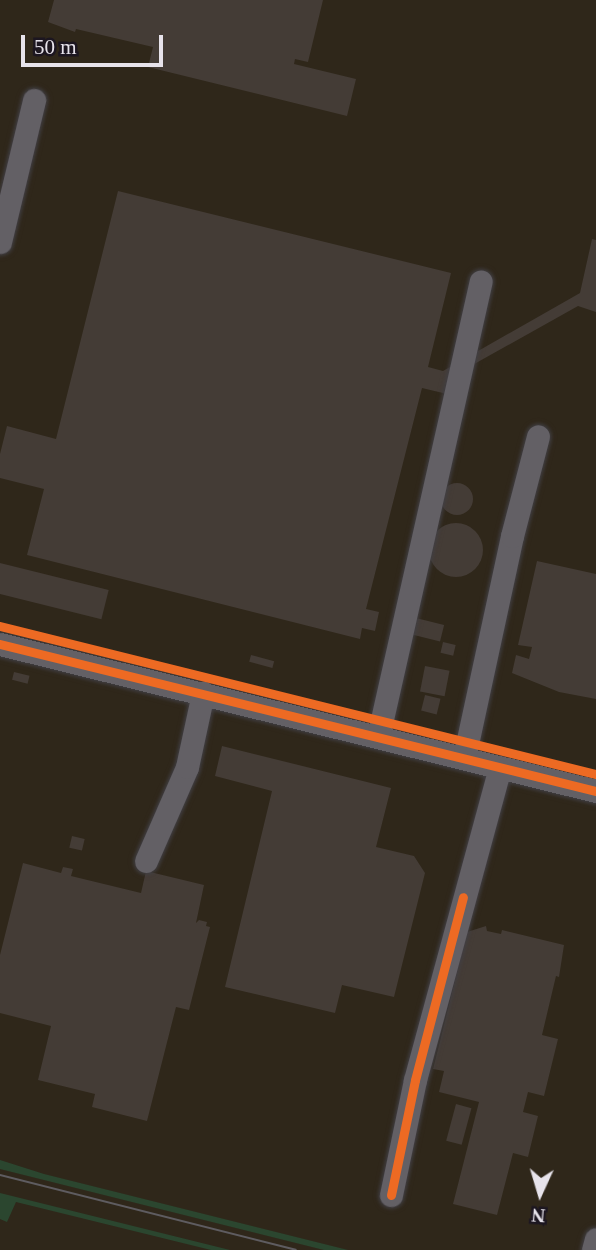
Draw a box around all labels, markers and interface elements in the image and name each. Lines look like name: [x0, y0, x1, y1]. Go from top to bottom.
scale bar: [24, 21, 166, 65]
text: 50 m: [34, 35, 77, 59]
north arrow: [505, 1159, 575, 1229]
text: N: [531, 1204, 546, 1226]

